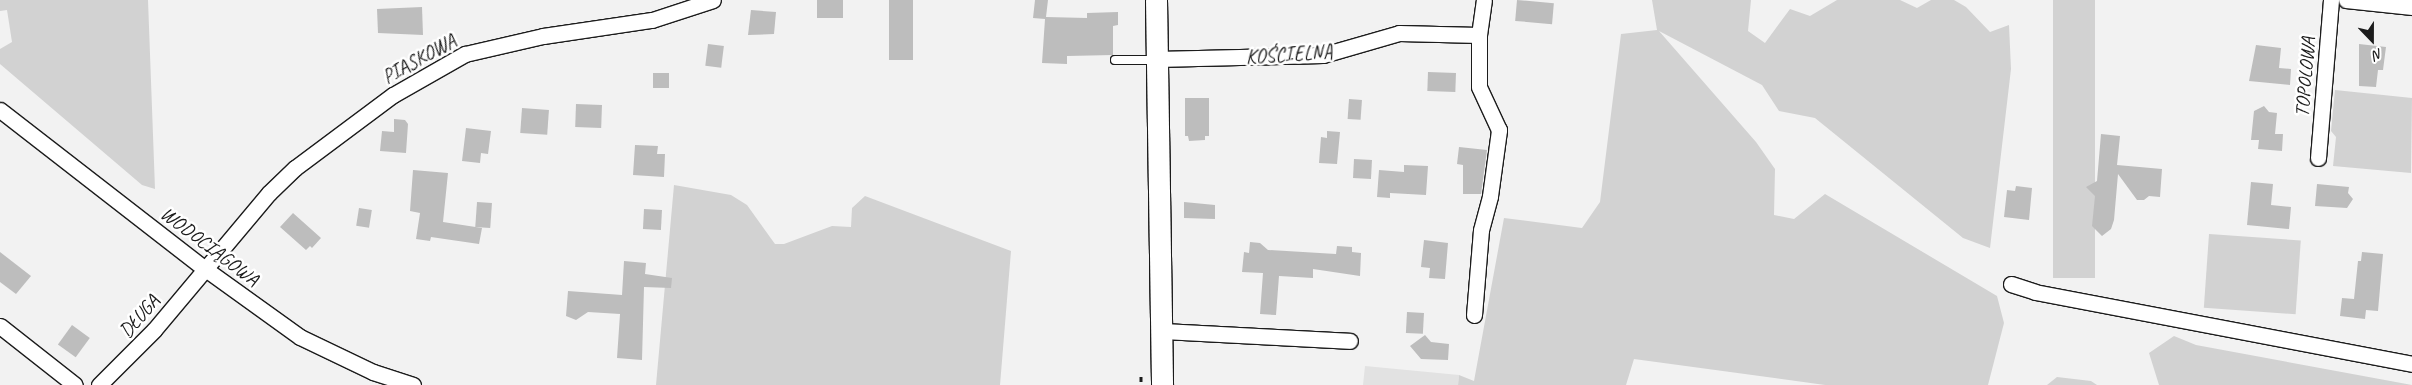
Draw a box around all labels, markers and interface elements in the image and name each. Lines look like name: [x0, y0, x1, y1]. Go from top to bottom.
north arrow: [2347, 15, 2397, 65]
street label: PIASKOWA: [378, 29, 460, 89]
street label: TOPOLOWA: [2290, 36, 2320, 118]
street label: KOŚCIELNA: [1245, 39, 1333, 69]
text: N: [2371, 45, 2385, 64]
street label: WODOCIĄGOWA: [156, 201, 264, 291]
street label: DŁUGA: [114, 290, 164, 342]

